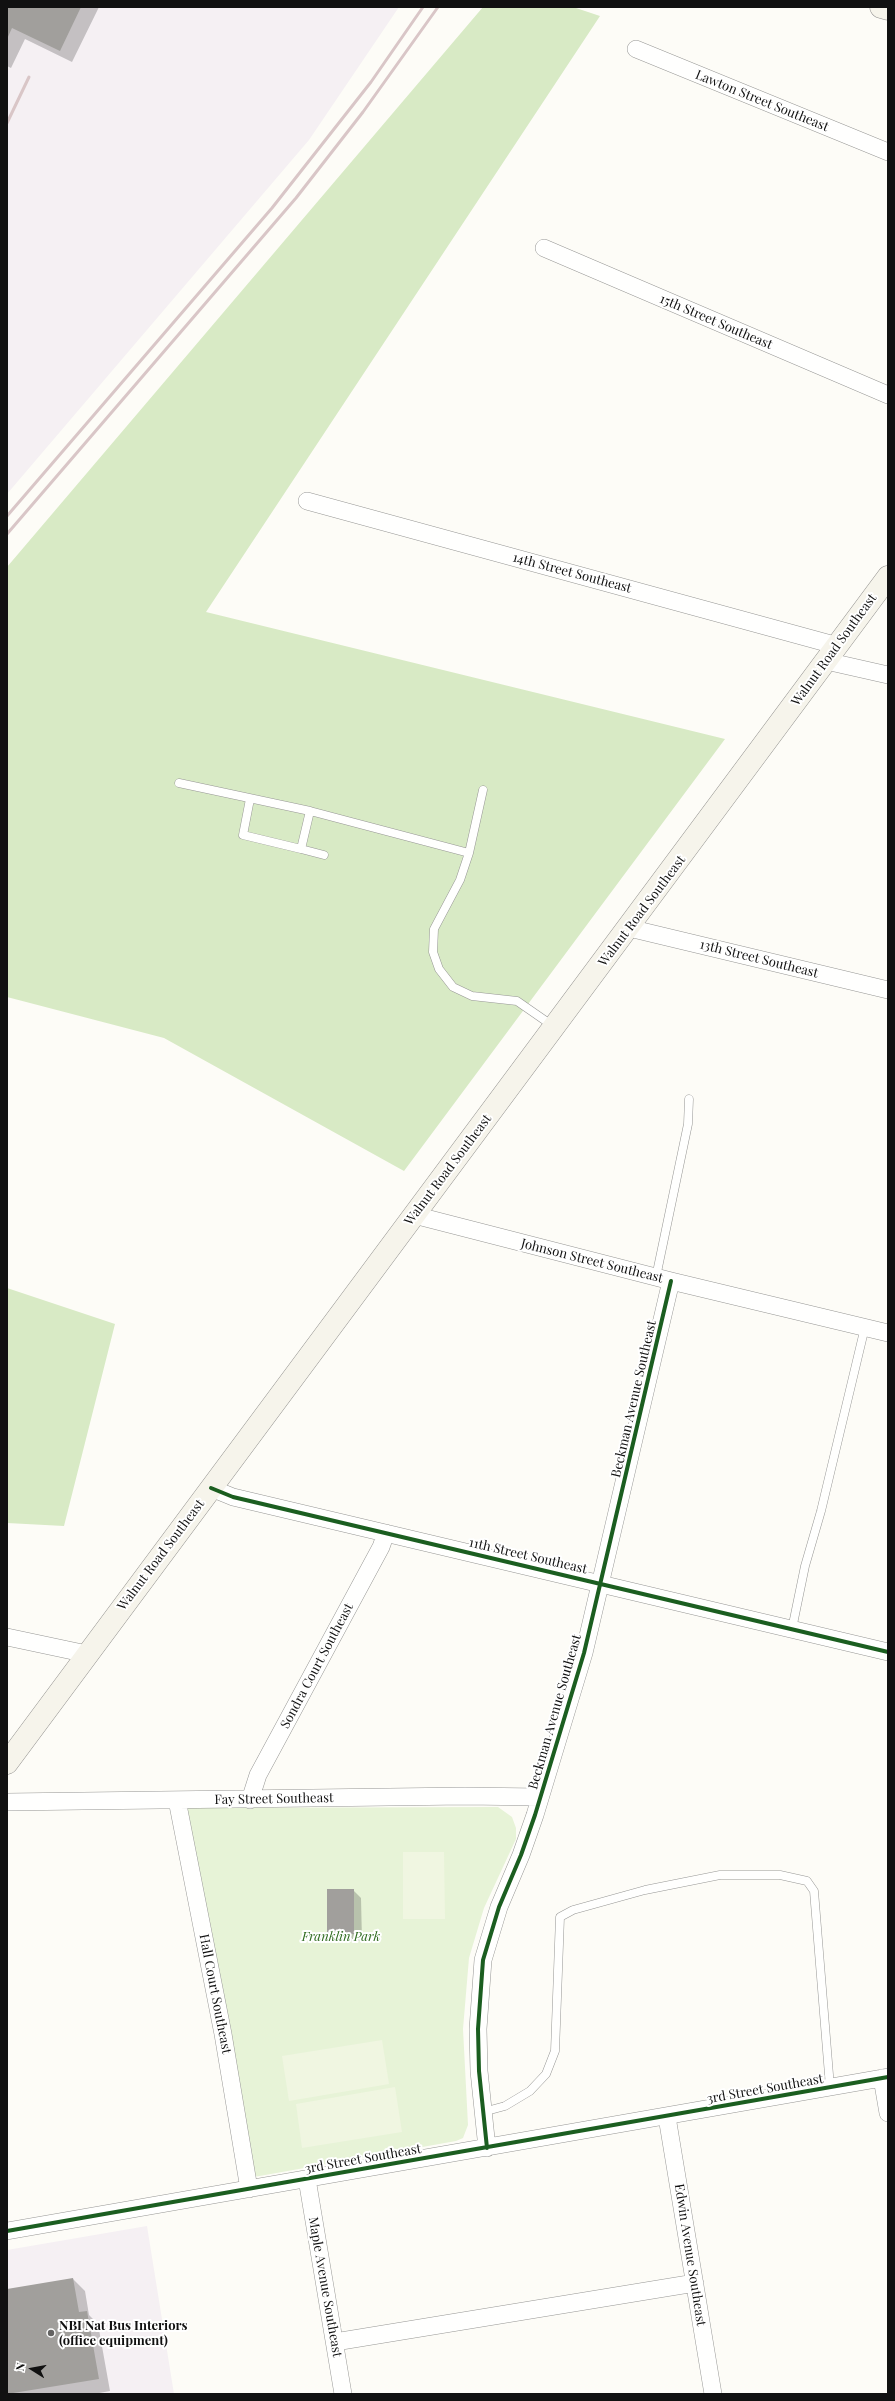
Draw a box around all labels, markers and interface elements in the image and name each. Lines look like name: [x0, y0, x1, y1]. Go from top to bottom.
street label: Lawton Street Southeast: [693, 67, 831, 135]
street label: 15th Street Southeast: [657, 291, 775, 353]
street label: 14th Street Southeast: [511, 550, 633, 596]
street label: Walnut Road Southeast: [788, 591, 880, 709]
street label: Walnut Road Southeast: [595, 853, 689, 969]
street label: 13th Street Southeast: [698, 937, 820, 981]
street label: Walnut Road Southeast: [401, 1112, 495, 1228]
street label: Johnson Street Southeast: [519, 1236, 665, 1286]
street label: Beckman Avenue Southeast: [608, 1319, 660, 1479]
street label: Walnut Road Southeast: [114, 1497, 208, 1613]
street label: 11th Street Southeast: [467, 1535, 589, 1577]
street label: Sondra Court Southeast: [277, 1601, 357, 1731]
street label: Beckman Avenue Southeast: [525, 1633, 585, 1791]
street label: Fay Street Southeast: [214, 1790, 334, 1808]
park label: Franklin Park: [302, 1929, 380, 1945]
street label: Hall Court Southeast: [196, 1933, 234, 2055]
street label: 3rd Street Southeast: [706, 2071, 824, 2107]
street label: 3rd Street Southeast: [304, 2141, 422, 2177]
street label: Edwin Avenue Southeast: [671, 2183, 709, 2327]
street label: Maple Avenue Southeast: [305, 2216, 345, 2358]
place label: NBI Nat Bus Interiors (office equipment): [59, 2318, 188, 2349]
marker: NBI Nat Bus Interiors (office equipment): [46, 2328, 56, 2338]
north arrow: [12, 2349, 52, 2389]
text: N: [12, 2361, 28, 2372]

